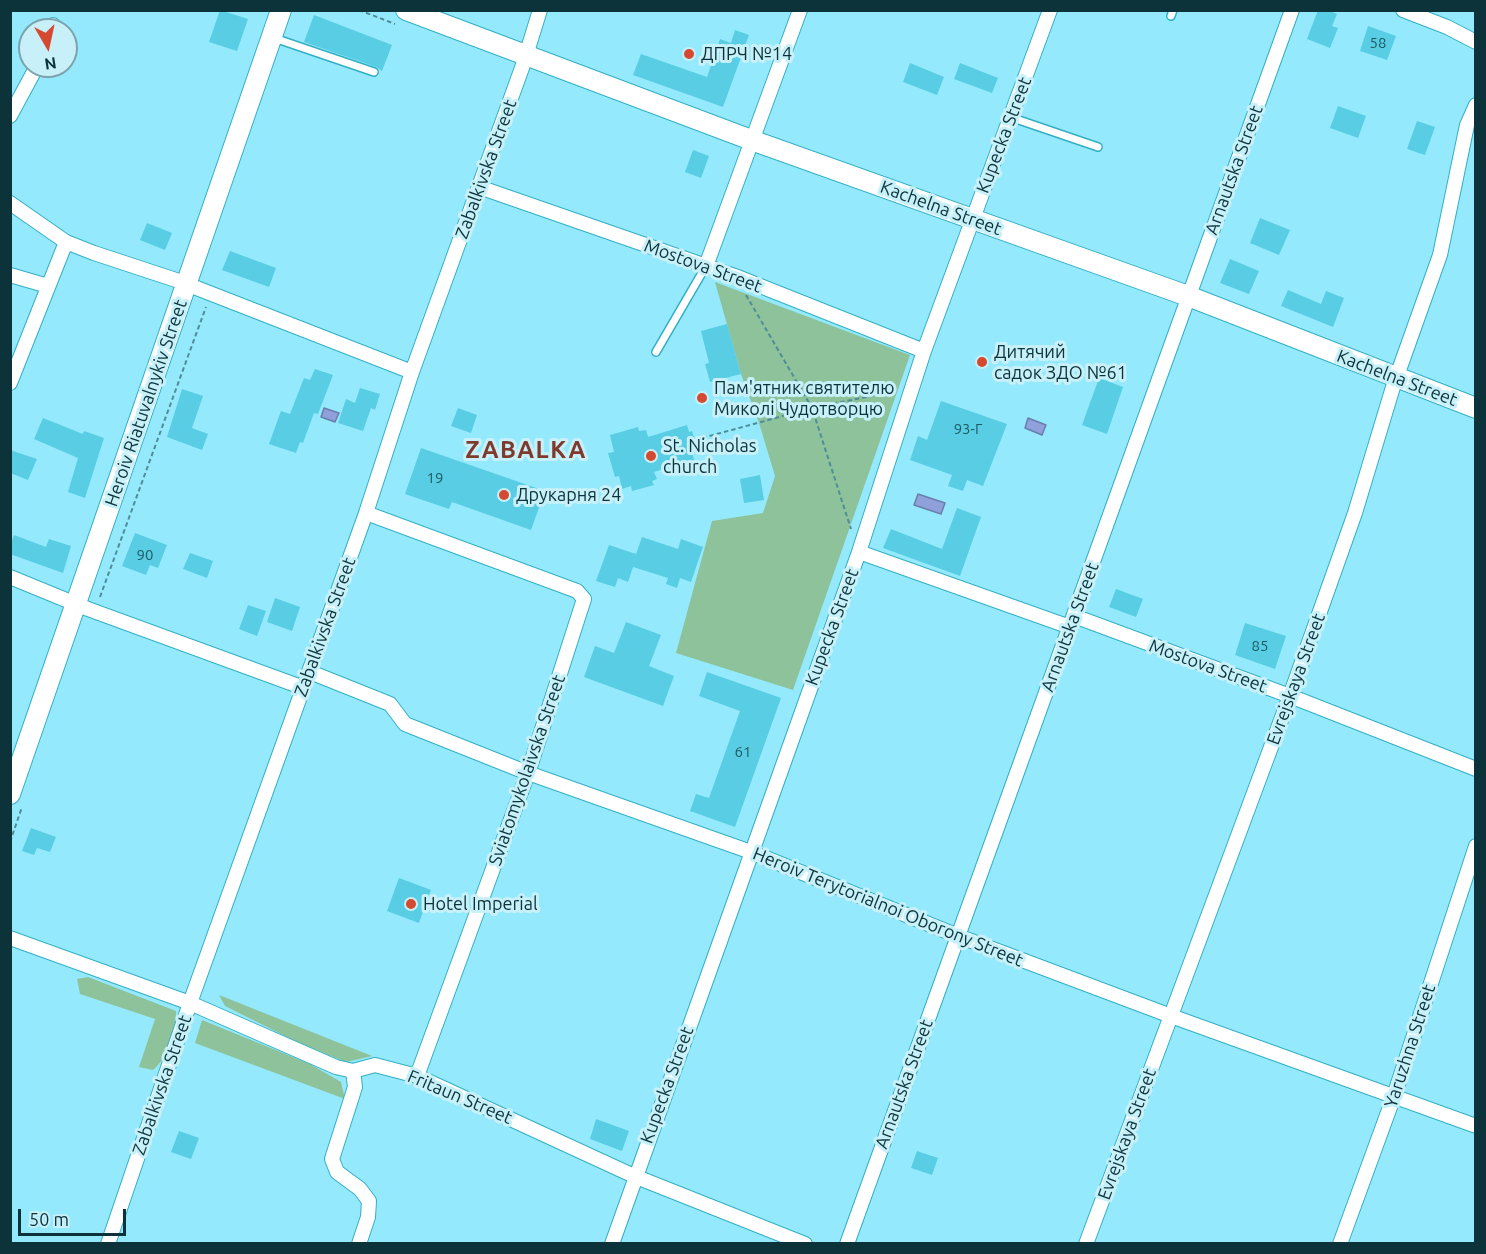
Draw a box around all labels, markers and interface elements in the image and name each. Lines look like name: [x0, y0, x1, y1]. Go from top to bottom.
north arrow: [18, 18, 78, 78]
house number: 58: [1370, 34, 1386, 52]
place label: ДПРЧ №14: [701, 43, 792, 65]
marker: ДПРЧ №14: [682, 47, 696, 61]
text: N: [43, 54, 58, 74]
street label: Kupecka Street: [972, 74, 1036, 196]
street label: Zabalkivska Street: [451, 96, 521, 242]
street label: Arnautska Street: [1201, 102, 1267, 238]
street label: Kachelna Street: [877, 176, 1005, 240]
street label: Mostova Street: [641, 235, 765, 297]
street label: Heroiv Riatuvalnykiv Street: [100, 297, 192, 509]
place label: Дитячий садок ЗДО №61: [994, 341, 1127, 384]
street label: Kachelna Street: [1334, 345, 1460, 411]
marker: Дитячий садок ЗДО №61: [975, 355, 989, 369]
place label: Пам'ятник святителю Миколі Чудотворцю: [714, 377, 895, 420]
marker: Пам'ятник святителю Миколі Чудотворцю: [695, 391, 709, 405]
house number: 93-Г: [954, 420, 982, 438]
place label: St. Nicholas church: [663, 435, 756, 478]
district label: ZABALKA: [465, 436, 587, 464]
marker: St. Nicholas church: [644, 449, 658, 463]
house number: 19: [427, 469, 443, 487]
place label: Друкарня 24: [516, 484, 621, 506]
marker: Друкарня 24: [497, 488, 511, 502]
house number: 90: [137, 546, 153, 564]
street label: Zabalkivska Street: [290, 554, 360, 700]
street label: Arnautska Street: [1037, 559, 1103, 695]
street label: Kupecka Street: [801, 566, 863, 688]
street label: Evrejskaya Street: [1262, 610, 1330, 748]
street label: Mostova Street: [1146, 635, 1270, 697]
house number: 85: [1252, 637, 1268, 655]
street label: Sviatomykolaivska Street: [484, 672, 570, 868]
house number: 61: [735, 743, 751, 761]
street label: Heroiv Terytorialnoi Oborony Street: [750, 843, 1026, 971]
place label: Hotel Imperial: [423, 893, 538, 915]
marker: Hotel Imperial: [404, 897, 418, 911]
street label: Yaruzhna Street: [1380, 982, 1440, 1110]
street label: Zabalkivska Street: [128, 1012, 196, 1158]
street label: Arnautska Street: [871, 1016, 937, 1152]
street label: Kupecka Street: [636, 1024, 698, 1146]
street label: Fritaun Street: [404, 1065, 516, 1129]
street label: Evrejskaya Street: [1093, 1065, 1161, 1203]
scale bar: [21, 1197, 129, 1235]
text: 50 m: [29, 1209, 69, 1229]

